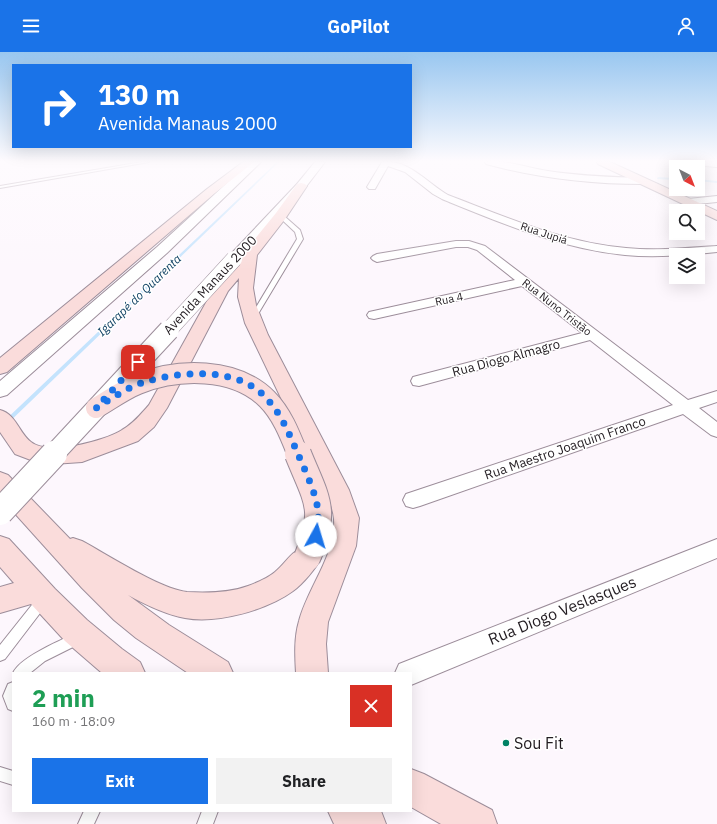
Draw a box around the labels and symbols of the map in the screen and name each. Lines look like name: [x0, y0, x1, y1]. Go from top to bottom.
north arrow: [669, 160, 705, 196]
street label: Rua Jupiá: [519, 219, 569, 247]
street label: Avenida Manaus 2000: [160, 232, 261, 338]
water label: Igarapé do Quarenta: [94, 251, 184, 339]
street label: Rua Nuno Tristão: [519, 275, 595, 339]
street label: Rua 4: [434, 289, 465, 309]
street label: Rua Diogo Almagro: [450, 335, 562, 381]
pin: [121, 345, 155, 379]
street label: Rua Maestro Joaquim Franco: [482, 412, 648, 484]
position arrow: [295, 515, 337, 557]
street label: Rua Diogo Veslasques: [485, 571, 639, 649]
place label: Sou Fit: [514, 733, 564, 753]
marker: Sou Fit: [501, 738, 511, 748]

